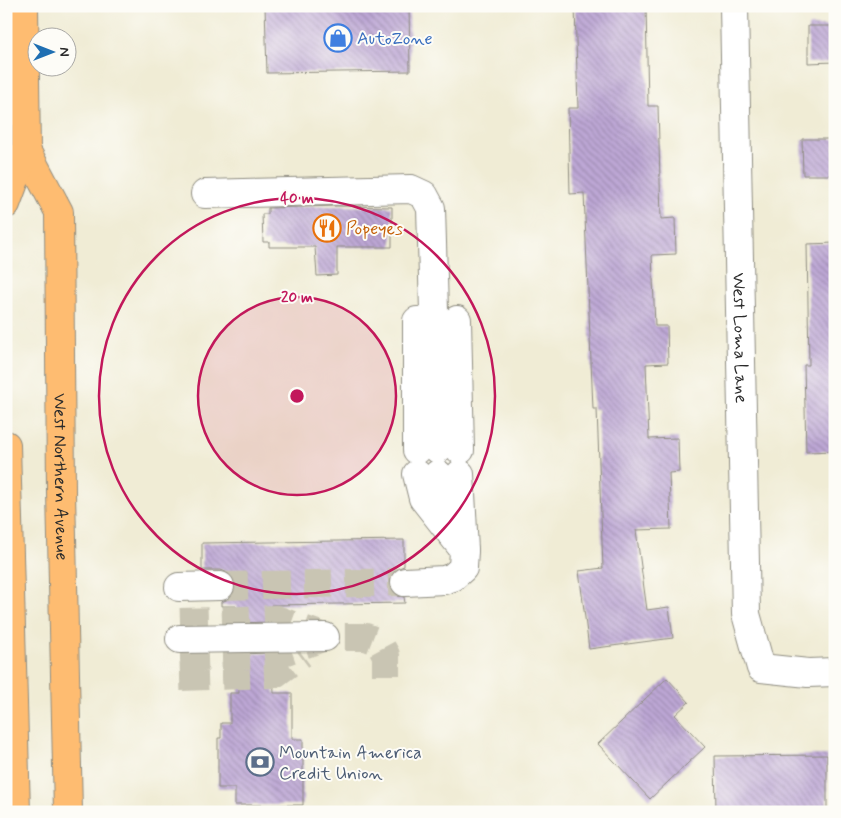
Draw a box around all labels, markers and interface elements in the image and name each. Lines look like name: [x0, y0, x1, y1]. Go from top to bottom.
shop icon: AutoZone: [323, 23, 353, 53]
place label: AutoZone: [357, 27, 433, 51]
north arrow: [28, 28, 78, 78]
text: N: [55, 47, 73, 57]
text: 40 m: [280, 189, 314, 209]
restaurant icon: Popeyes: [312, 213, 342, 243]
place label: Popeyes: [346, 217, 403, 241]
street label: West Loma Lane: [726, 272, 753, 404]
text: 20 m: [281, 288, 313, 308]
centre of rings: [288, 387, 306, 405]
street label: West Northern Avenue: [47, 393, 73, 561]
place label: Mountain America Credit Union: [279, 741, 422, 786]
bank icon: Mountain America Credit Union: [245, 747, 275, 777]

